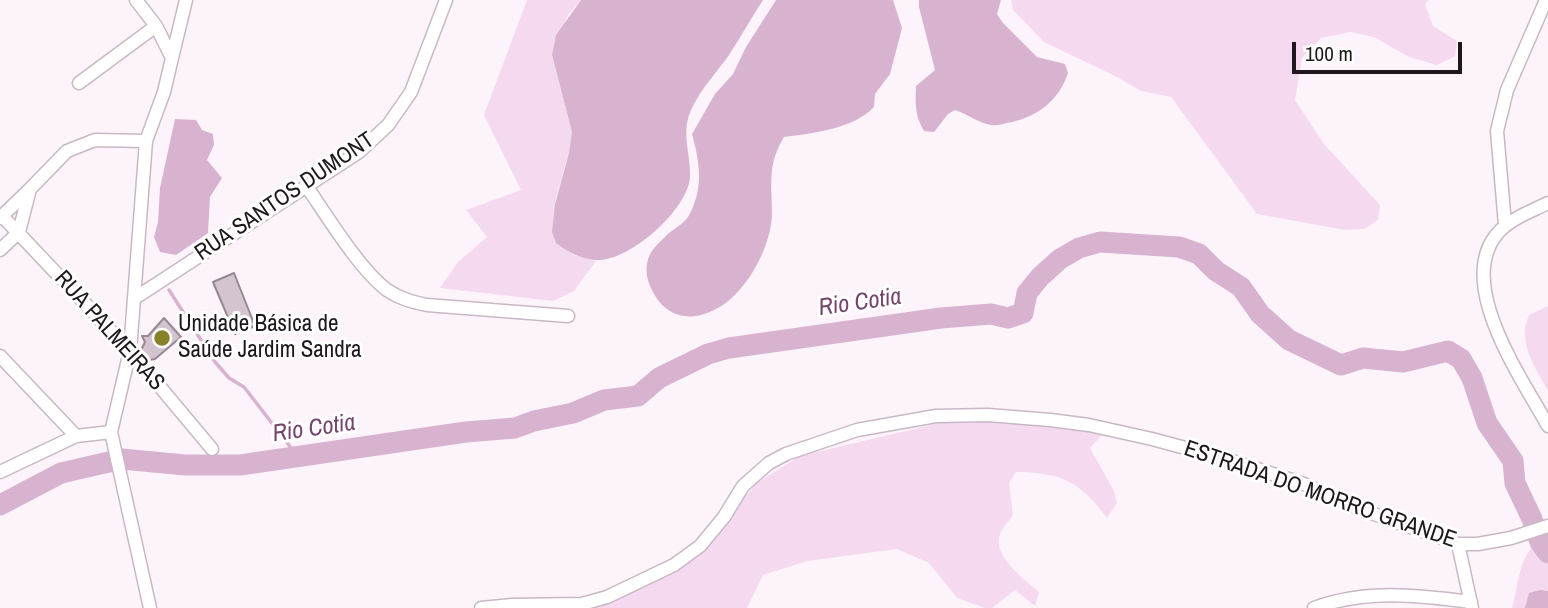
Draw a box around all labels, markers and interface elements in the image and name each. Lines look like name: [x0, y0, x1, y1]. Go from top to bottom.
scale bar: [1296, 28, 1466, 72]
text: 100 m: [1305, 39, 1353, 68]
street label: RUA SANTOS DUMONT: [190, 127, 380, 267]
street label: RUA PALMEIRAS: [48, 265, 170, 397]
water label: Rio Cotia: [817, 283, 903, 323]
place label: Unidade Básica de Saúde Jardim Sandra: [178, 311, 361, 365]
marker: Unidade Básica de Saúde Jardim Sandra: [152, 328, 172, 348]
water label: Rio Cotia: [271, 409, 357, 449]
street label: ESTRADA DO MORRO GRANDE: [1180, 435, 1460, 555]

